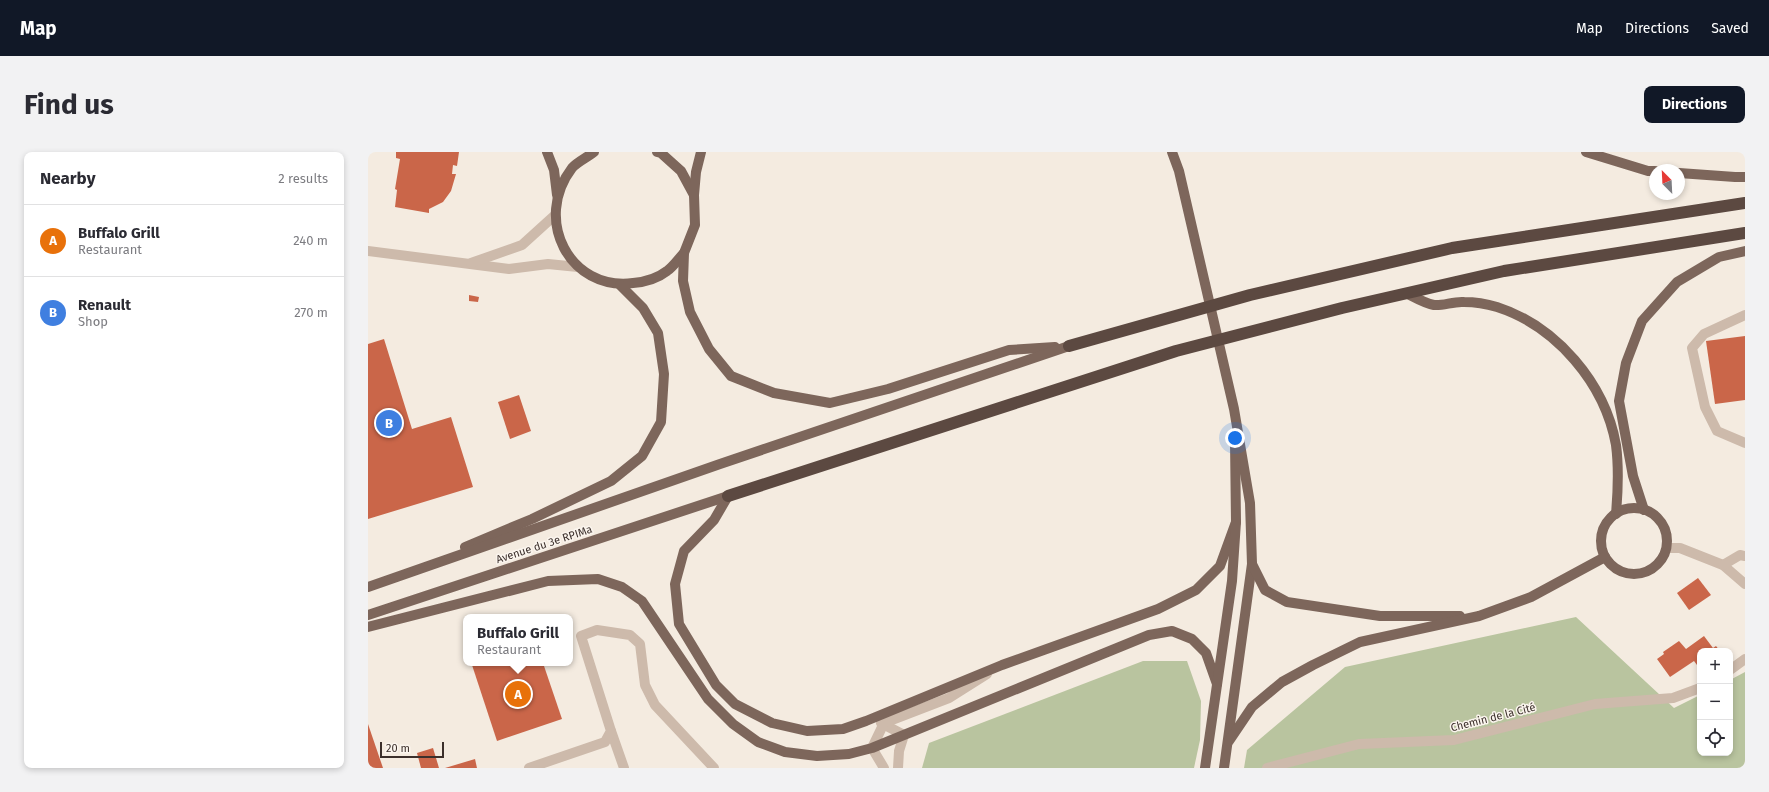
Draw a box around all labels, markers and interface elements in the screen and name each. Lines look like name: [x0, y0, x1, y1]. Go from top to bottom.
text: Map: [20, 17, 57, 40]
text: Map: [1576, 20, 1603, 37]
text: Directions: [1625, 20, 1689, 37]
text: Saved: [1711, 20, 1749, 37]
button: Directions: [1644, 86, 1745, 123]
text: Find us: [24, 88, 114, 121]
north arrow: [1649, 164, 1685, 200]
text: Nearby: [40, 168, 95, 189]
text: 2 results: [278, 171, 328, 186]
text: Buffalo Grill: [78, 224, 160, 242]
text: A: [49, 233, 57, 248]
text: 240 m: [293, 233, 328, 248]
text: Restaurant: [78, 242, 142, 257]
text: Renault: [78, 296, 131, 314]
text: B: [49, 305, 57, 320]
text: 270 m: [294, 305, 328, 320]
text: Shop: [78, 314, 108, 329]
pin: B: [376, 408, 402, 438]
your location: [1225, 428, 1245, 448]
street label: Avenue du 3e RPIMa: [494, 523, 594, 566]
popup: [463, 614, 573, 666]
text: Buffalo Grill: [477, 624, 559, 642]
text: Restaurant: [477, 642, 541, 657]
map controls: [1697, 648, 1733, 756]
button: +: [1697, 648, 1733, 684]
pin: A: [505, 679, 531, 709]
button: −: [1697, 684, 1733, 720]
street label: Chemin de la Cité: [1449, 701, 1537, 734]
button: locate: [1697, 720, 1733, 756]
scale bar: [380, 740, 444, 759]
text: 20 m: [386, 742, 410, 755]

